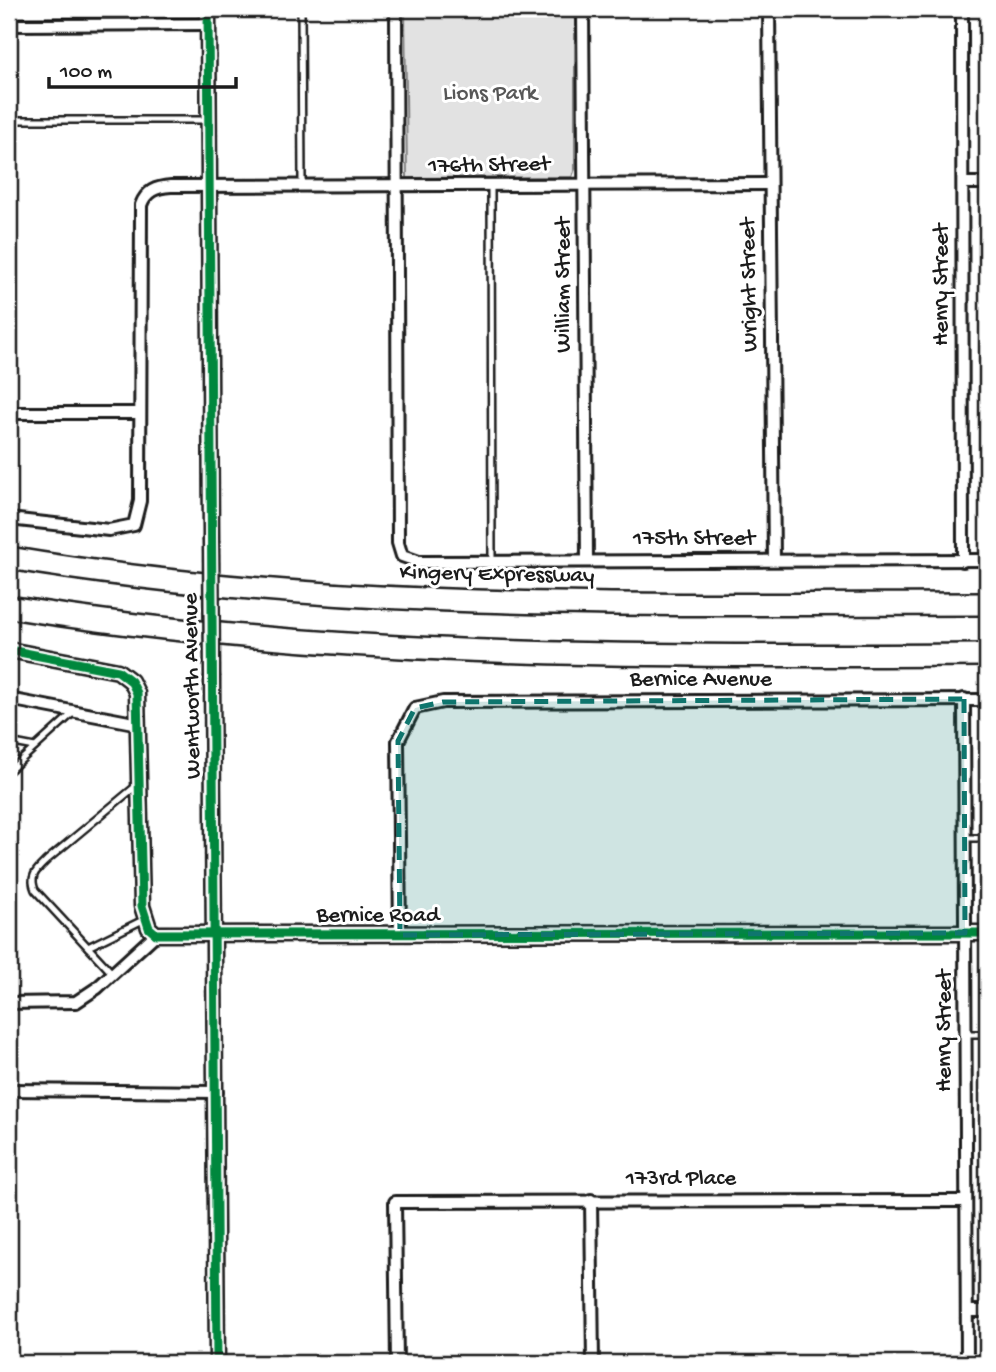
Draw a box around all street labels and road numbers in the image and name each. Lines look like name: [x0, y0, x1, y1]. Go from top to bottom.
street label: 176th Street: [427, 151, 552, 181]
street label: William Street: [551, 216, 578, 353]
street label: Wright Street: [735, 216, 765, 352]
street label: Henry Street: [929, 222, 956, 346]
street label: 175th Street: [632, 526, 757, 553]
street label: Kingery Expressway: [399, 560, 595, 590]
street label: Wentworth Avenue: [178, 592, 208, 779]
street label: Bernice Avenue: [629, 667, 773, 694]
street label: Bernice Road: [315, 903, 441, 930]
street label: Henry Street: [932, 968, 959, 1092]
street label: 173rd Place: [625, 1166, 737, 1193]

